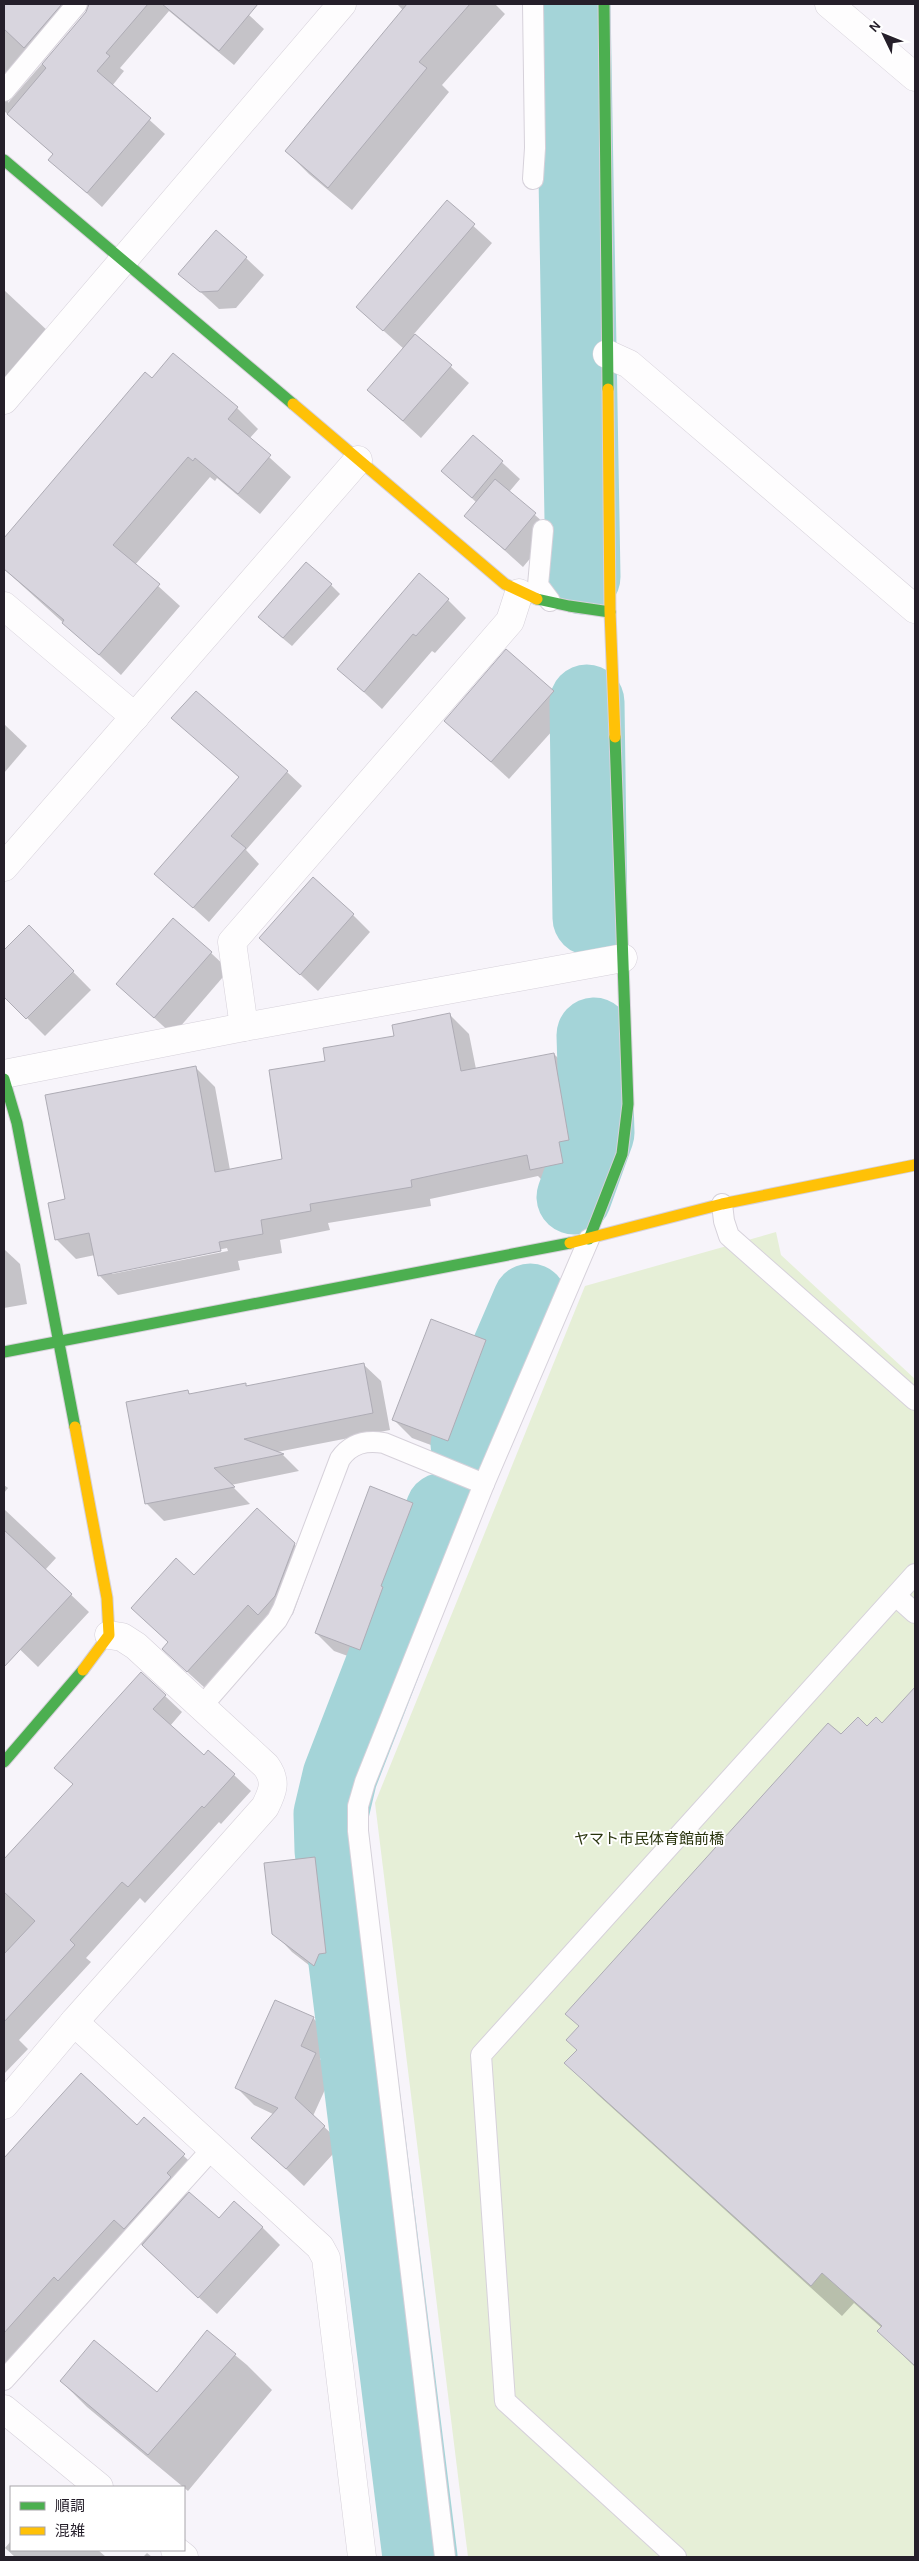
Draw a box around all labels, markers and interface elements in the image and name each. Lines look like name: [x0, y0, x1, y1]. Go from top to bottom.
north arrow: [859, 10, 909, 60]
text: N: [865, 17, 885, 36]
park label: ヤマト市民体育館前橋: [574, 1830, 724, 1848]
legend: [10, 2486, 185, 2551]
text: 順調: [55, 2497, 85, 2515]
text: 混雑: [55, 2522, 85, 2540]

